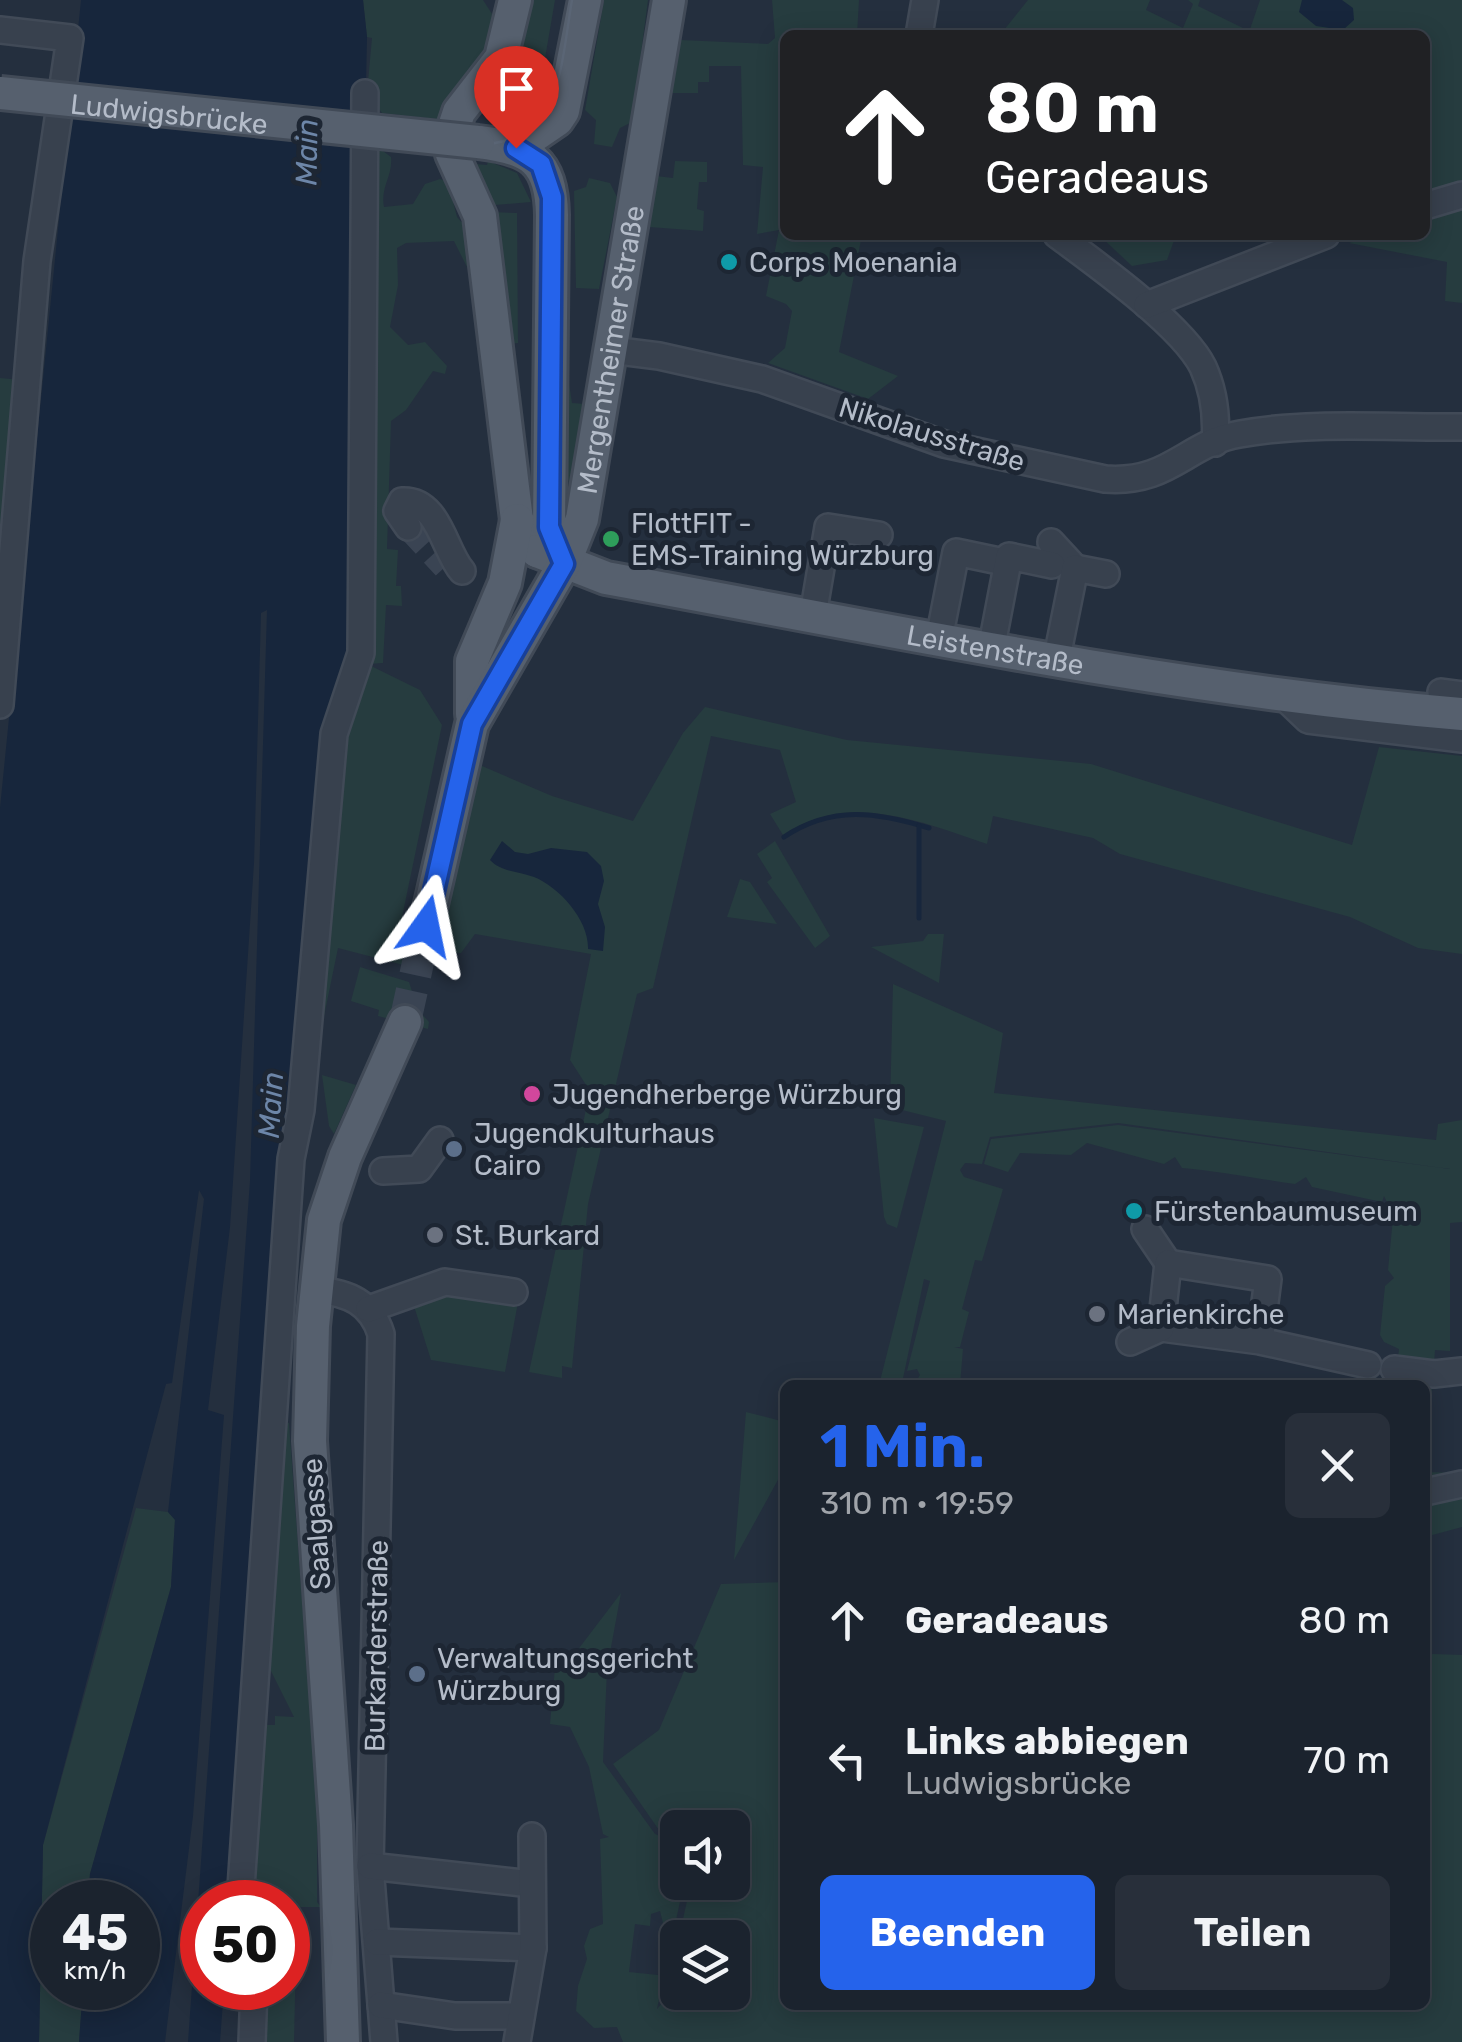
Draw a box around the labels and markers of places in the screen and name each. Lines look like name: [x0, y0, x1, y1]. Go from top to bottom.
pin: [474, 46, 559, 149]
place label: Corps Moenania: [749, 246, 958, 279]
marker: Corps Moenania: [718, 251, 740, 273]
place label: FlottFIT - EMS-Training Würzburg: [631, 507, 934, 572]
marker: FlottFIT - EMS-Training Würzburg: [600, 528, 622, 550]
place label: Jugendherberge Würzburg: [552, 1078, 902, 1111]
marker: Jugendherberge Würzburg: [521, 1083, 543, 1105]
place label: Jugendkulturhaus Cairo: [474, 1117, 715, 1182]
marker: Jugendkulturhaus Cairo: [443, 1138, 465, 1160]
place label: Fürstenbaumuseum: [1154, 1195, 1418, 1228]
marker: Fürstenbaumuseum: [1123, 1200, 1145, 1222]
place label: St. Burkard: [455, 1219, 600, 1252]
marker: St. Burkard: [424, 1224, 446, 1246]
place label: Marienkirche: [1117, 1298, 1285, 1331]
marker: Marienkirche: [1086, 1303, 1108, 1325]
place label: Verwaltungsgericht Würzburg: [437, 1642, 693, 1707]
marker: Verwaltungsgericht Würzburg: [406, 1663, 428, 1685]

